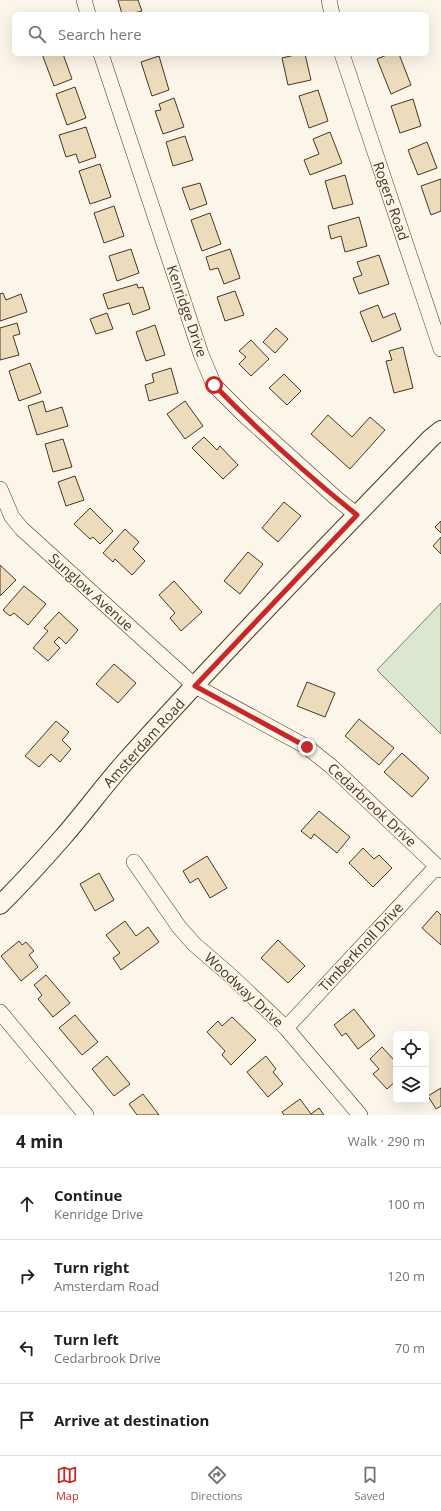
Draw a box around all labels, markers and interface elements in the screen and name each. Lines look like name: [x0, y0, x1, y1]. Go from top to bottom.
search box: [12, 12, 429, 56]
icon: search: [26, 23, 48, 45]
text: Search here: [58, 24, 142, 44]
street label: Rogers Road: [369, 159, 414, 243]
street label: Kenridge Drive: [163, 262, 212, 360]
route start: [205, 376, 223, 394]
street label: Sunglow Avenue: [45, 549, 138, 635]
street label: Amsterdam Road: [99, 694, 189, 791]
route end: [298, 738, 316, 756]
street label: Cedarbrook Drive: [324, 758, 421, 851]
street label: Timberknoll Drive: [314, 898, 407, 995]
street label: Woodway Drive: [201, 948, 288, 1031]
map controls: [393, 1031, 429, 1103]
button: locate: [393, 1031, 429, 1067]
button: layers: [393, 1067, 429, 1103]
text: 4 min: [16, 1130, 63, 1153]
text: Walk · 290 m: [348, 1132, 425, 1150]
text: Continue: [54, 1185, 122, 1205]
icon: ahead: [16, 1193, 38, 1215]
text: 100 m: [387, 1195, 425, 1213]
text: Kenridge Drive: [54, 1205, 143, 1223]
text: Turn right: [54, 1257, 129, 1277]
icon: right: [16, 1265, 38, 1287]
text: 120 m: [387, 1267, 425, 1285]
text: Amsterdam Road: [54, 1277, 159, 1295]
text: Turn left: [54, 1329, 119, 1349]
icon: left: [16, 1337, 38, 1359]
text: 70 m: [395, 1339, 425, 1357]
text: Cedarbrook Drive: [54, 1349, 161, 1367]
icon: arrive: [16, 1409, 38, 1431]
text: Arrive at destination: [54, 1410, 209, 1430]
tab: Map: [56, 1464, 79, 1503]
tab: Directions: [191, 1464, 243, 1503]
tab: Saved: [354, 1464, 385, 1503]

